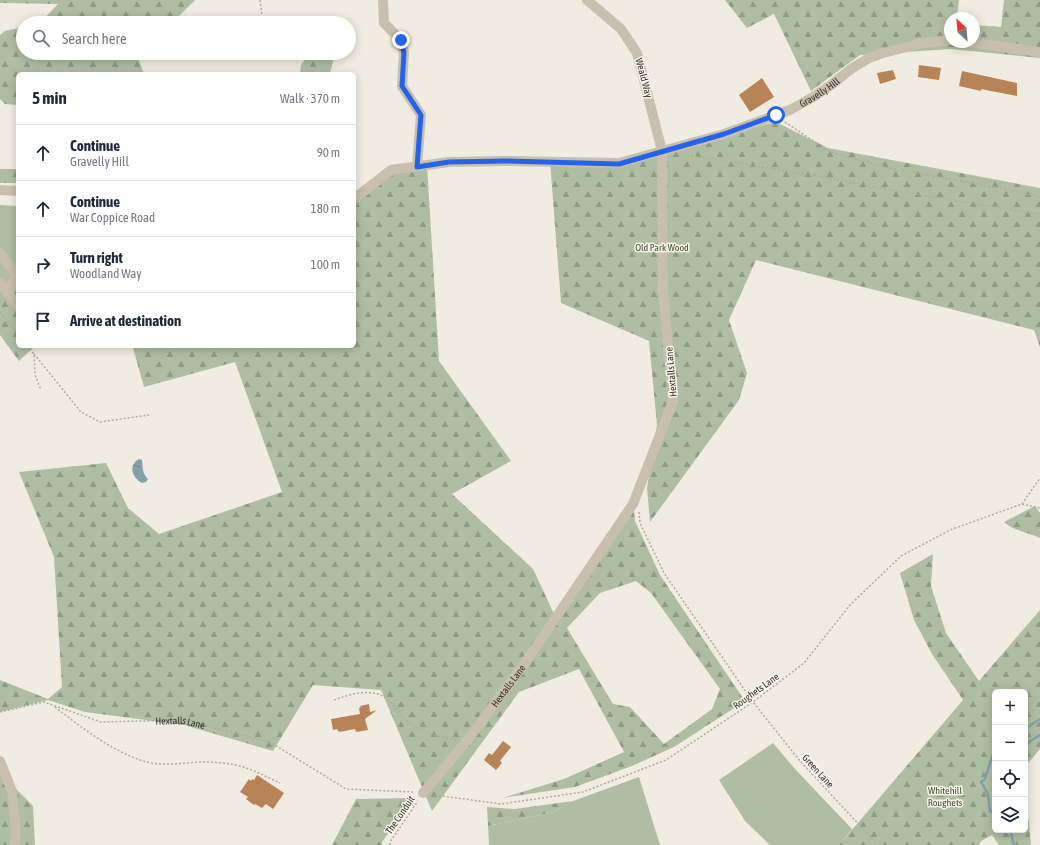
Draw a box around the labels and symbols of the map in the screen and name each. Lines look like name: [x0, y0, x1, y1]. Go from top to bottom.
north arrow: [944, 12, 980, 48]
route end: [392, 31, 410, 49]
street label: Weald Way: [633, 57, 655, 99]
street label: Gravelly Hill: [797, 75, 842, 109]
route start: [767, 106, 785, 124]
park label: Old Park Wood: [635, 242, 689, 253]
street label: Hextalls Lane: [663, 346, 679, 397]
street label: Hextalls Lane: [489, 662, 528, 709]
street label: Roughets Lane: [731, 670, 781, 711]
street label: Hextalls Lane: [155, 714, 207, 731]
street label: Green Lane: [800, 752, 836, 790]
park label: Whitehill Roughets: [928, 785, 963, 808]
street label: The Conduit: [383, 794, 417, 836]

